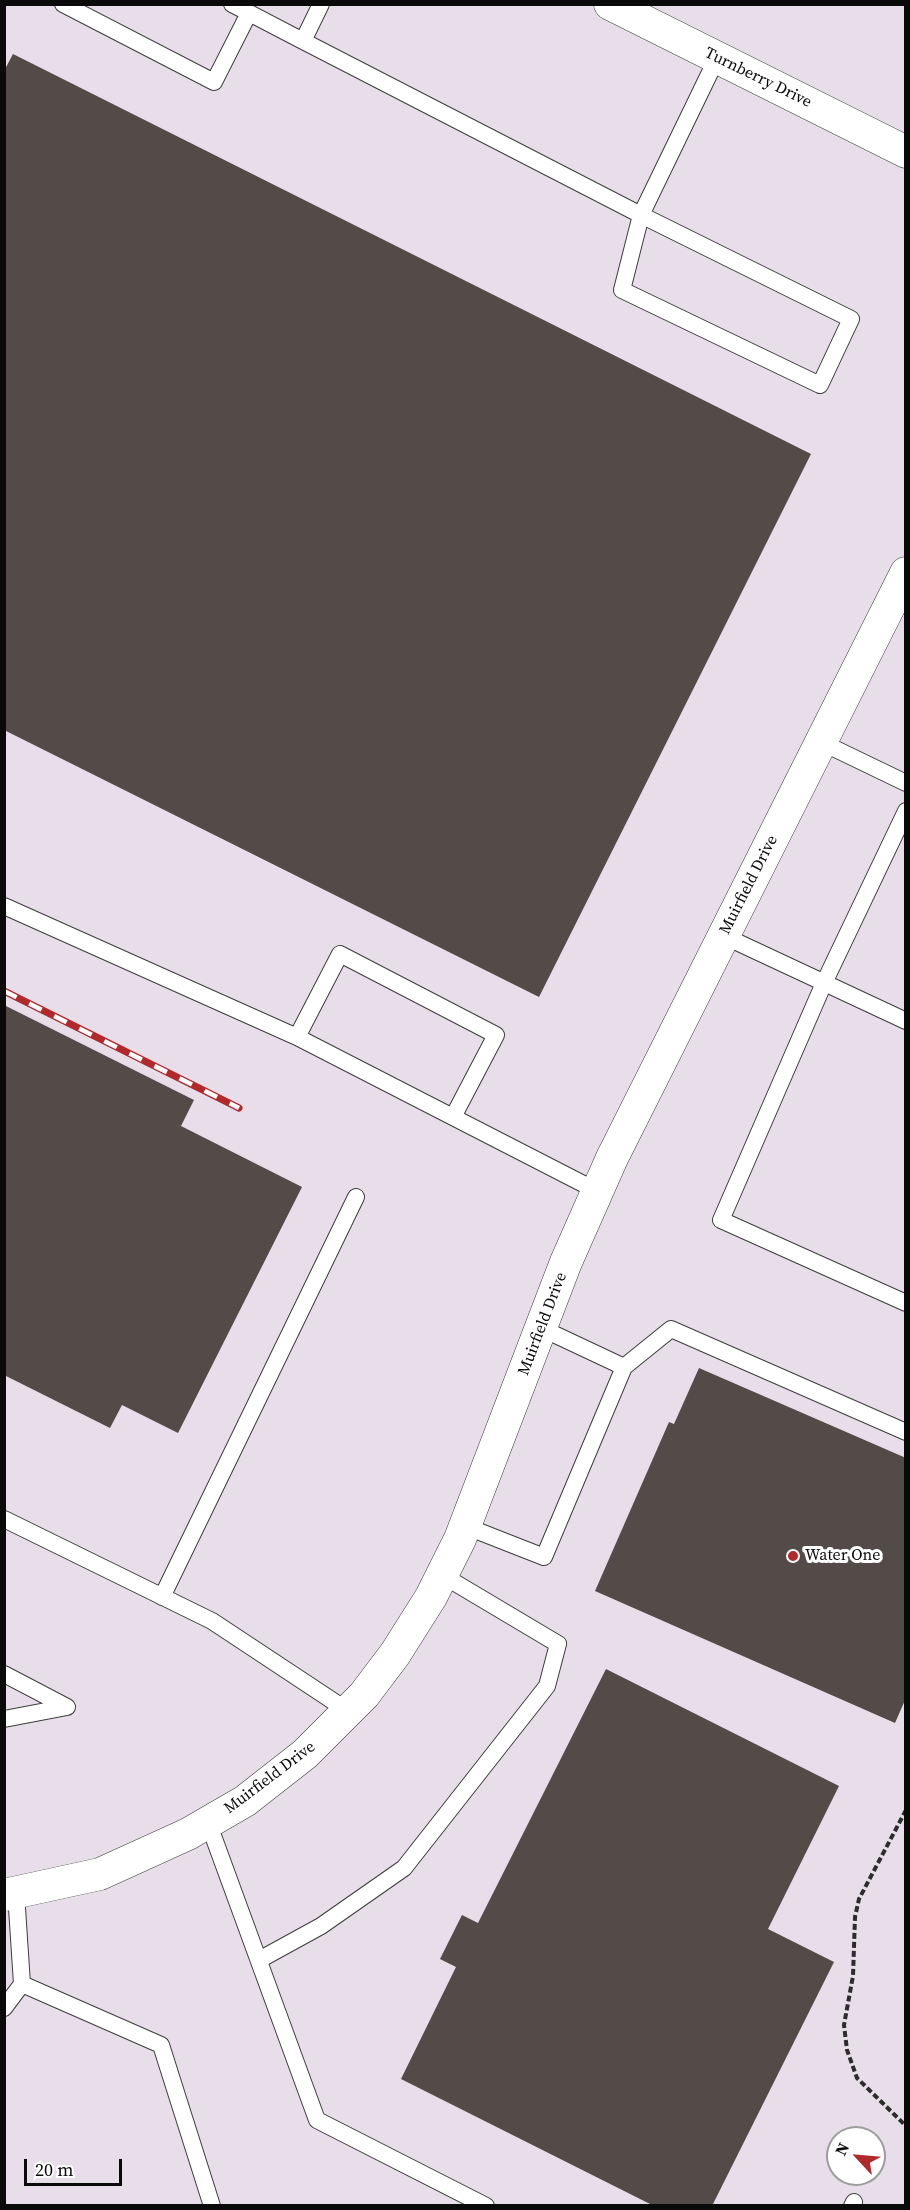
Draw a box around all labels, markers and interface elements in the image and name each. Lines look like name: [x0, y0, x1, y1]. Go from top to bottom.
street label: Turnberry Drive: [701, 44, 815, 112]
street label: Muirfield Drive: [716, 832, 782, 938]
street label: Muirfield Drive: [515, 1270, 571, 1378]
place label: Water One: [805, 1546, 880, 1566]
marker: Water One: [786, 1549, 800, 1563]
street label: Muirfield Drive: [221, 1738, 319, 1818]
north arrow: [826, 2126, 886, 2186]
text: N: [829, 2139, 854, 2159]
scale bar: [27, 2147, 124, 2185]
text: 20 m: [35, 2157, 73, 2182]

